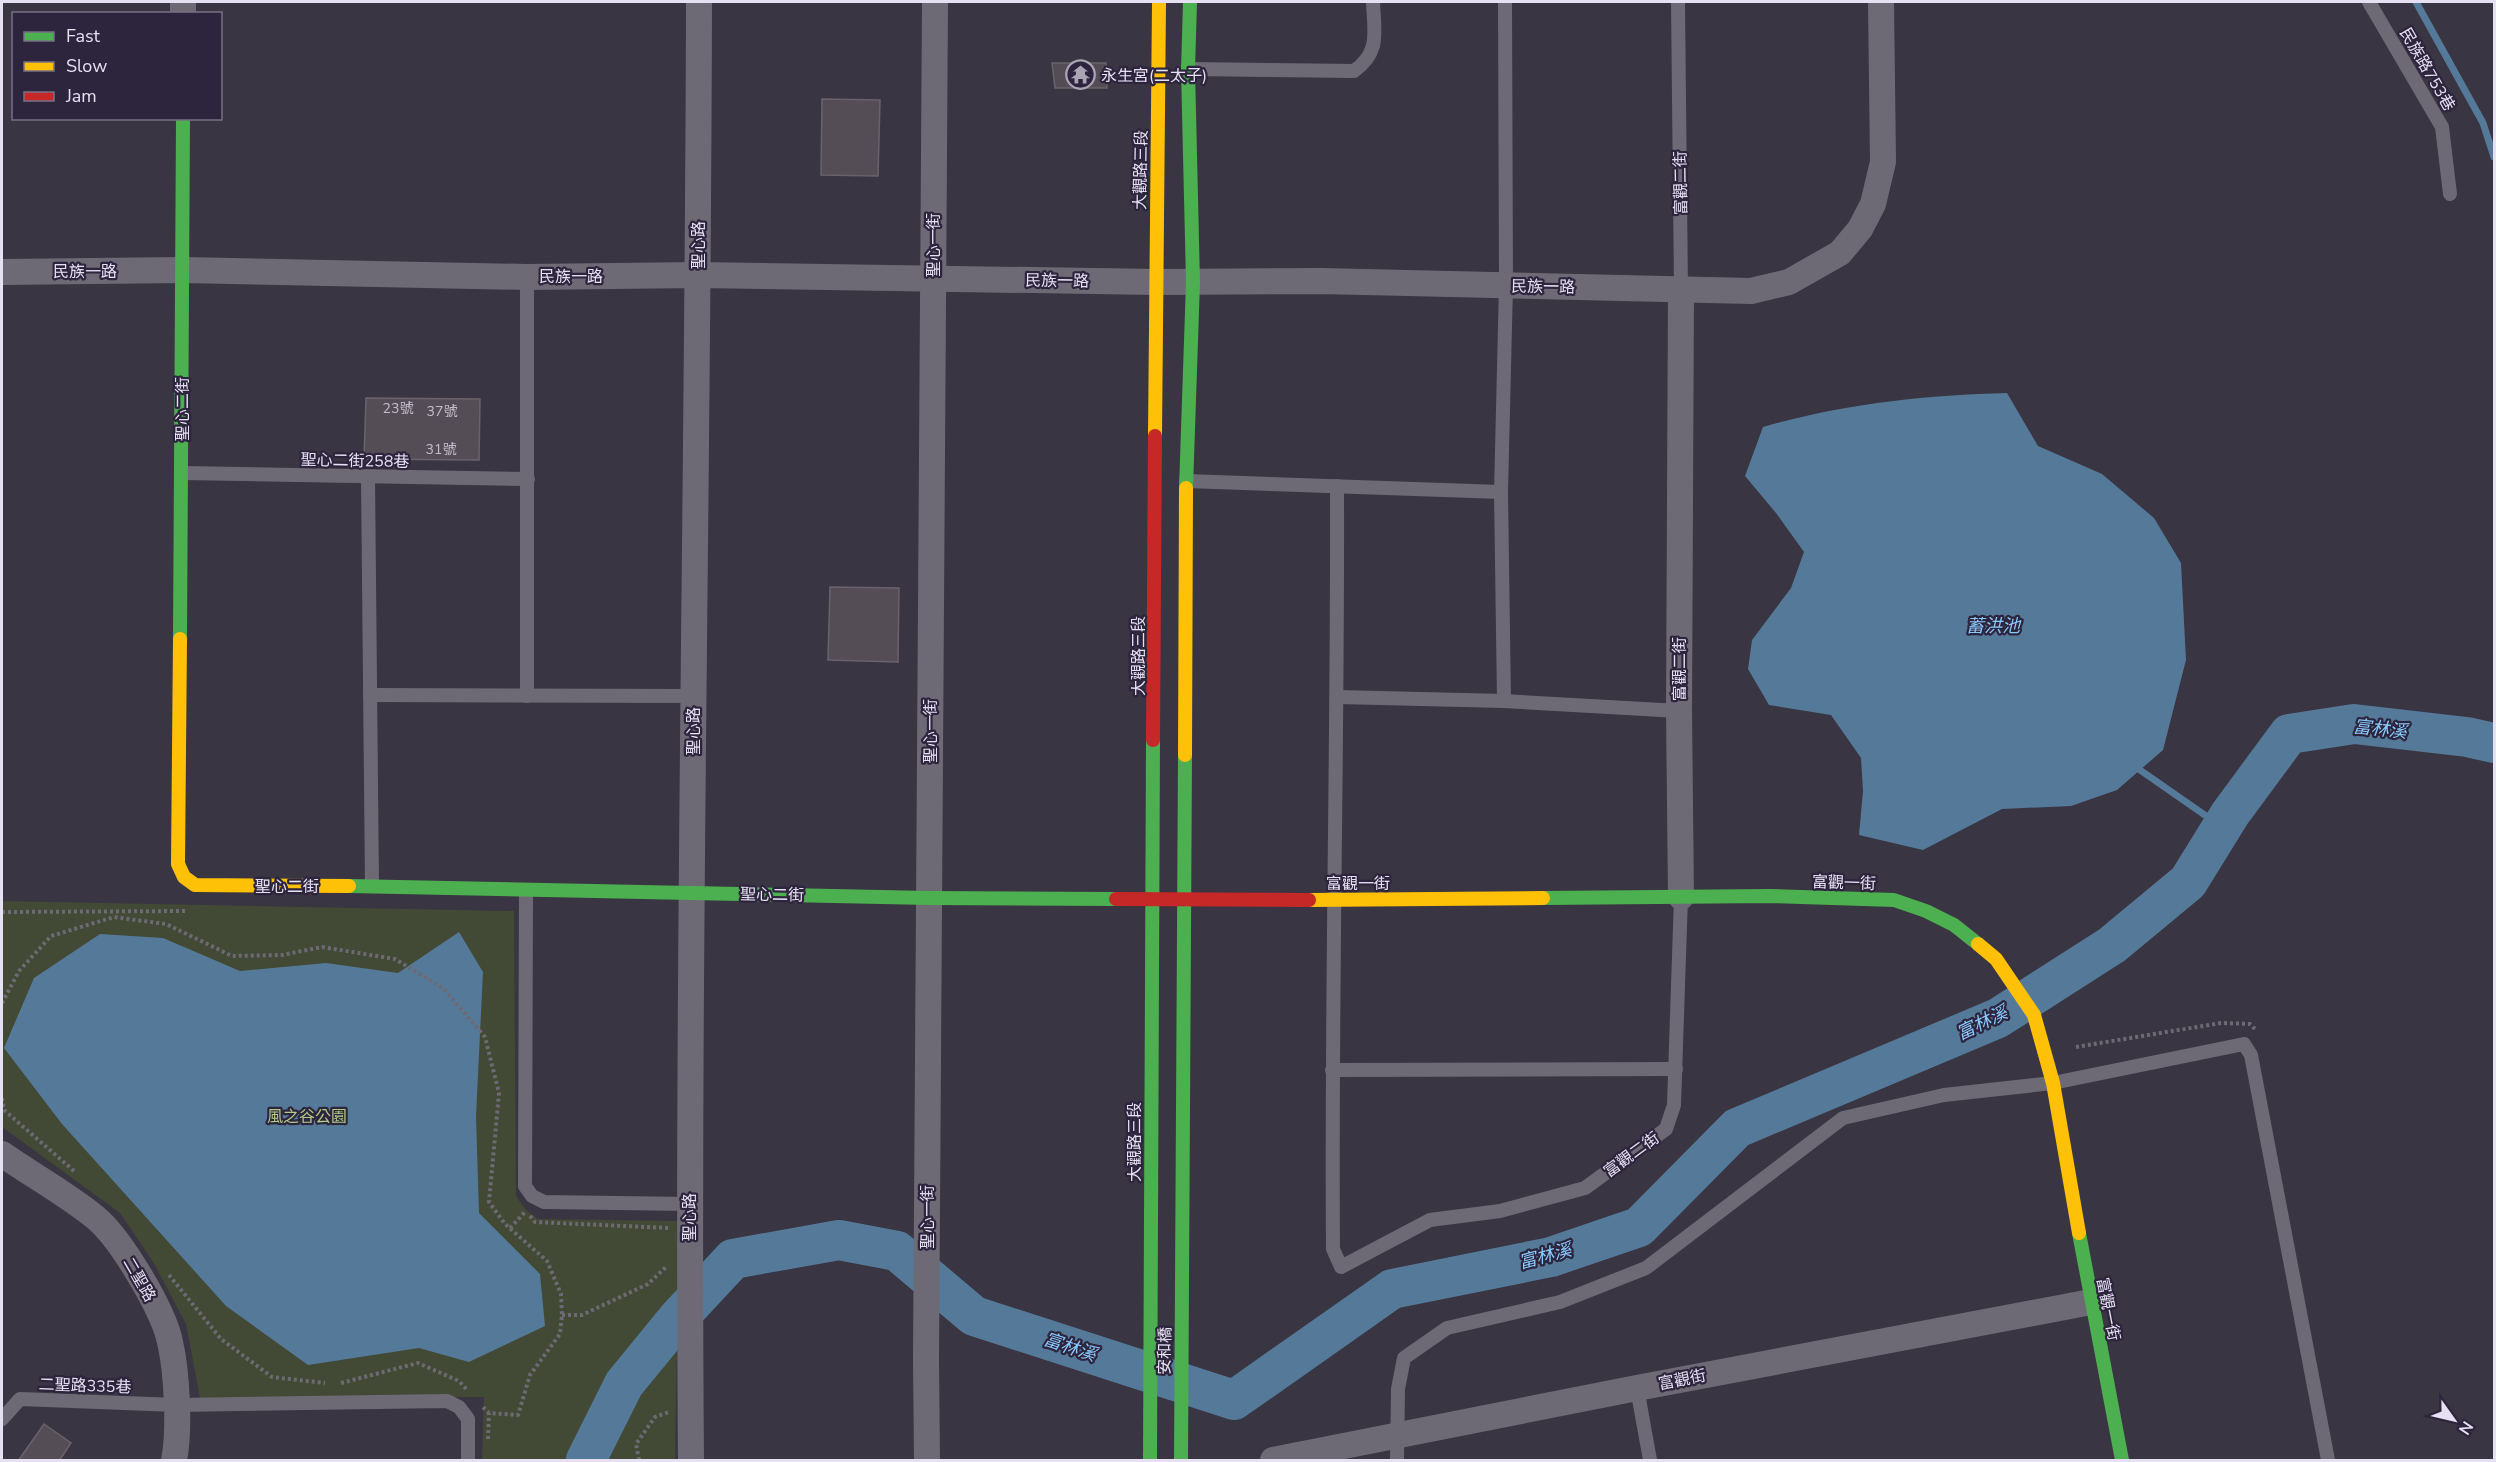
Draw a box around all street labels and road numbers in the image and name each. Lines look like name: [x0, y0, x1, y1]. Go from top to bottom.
street label: 民族路753巷: [2394, 24, 2460, 115]
street label: 大觀路三段: [1129, 130, 1153, 210]
street label: 富觀二街: [1669, 151, 1693, 215]
street label: 聖心一街: [923, 213, 945, 277]
street label: 聖心路: [688, 221, 710, 269]
street label: 民族一路: [53, 261, 117, 283]
street label: 民族一路: [539, 266, 603, 288]
street label: 民族一路: [1025, 269, 1089, 293]
street label: 民族一路: [1511, 275, 1575, 299]
street label: 聖心二街: [172, 377, 194, 441]
street label: 聖心二街258巷: [300, 449, 410, 473]
street label: 大觀路三段: [1128, 616, 1150, 696]
street label: 富觀二街: [1669, 637, 1691, 701]
street label: 聖心一街: [920, 699, 942, 763]
street label: 聖心路: [683, 707, 705, 755]
street label: 富觀一街: [1812, 871, 1876, 895]
street label: 富觀一街: [1326, 873, 1390, 895]
street label: 聖心二街: [255, 876, 319, 898]
street label: 聖心二街: [740, 883, 804, 907]
street label: 大觀路三段: [1124, 1102, 1146, 1182]
street label: 富觀二街: [1599, 1127, 1664, 1183]
street label: 聖心一街: [917, 1185, 939, 1249]
street label: 聖心路: [679, 1193, 701, 1241]
street label: 二聖路: [118, 1253, 161, 1306]
street label: 富觀一街: [2091, 1276, 2125, 1343]
street label: 安和橋: [1154, 1327, 1176, 1375]
street label: 富觀街: [1657, 1365, 1708, 1395]
street label: 二聖路335巷: [38, 1373, 132, 1399]

